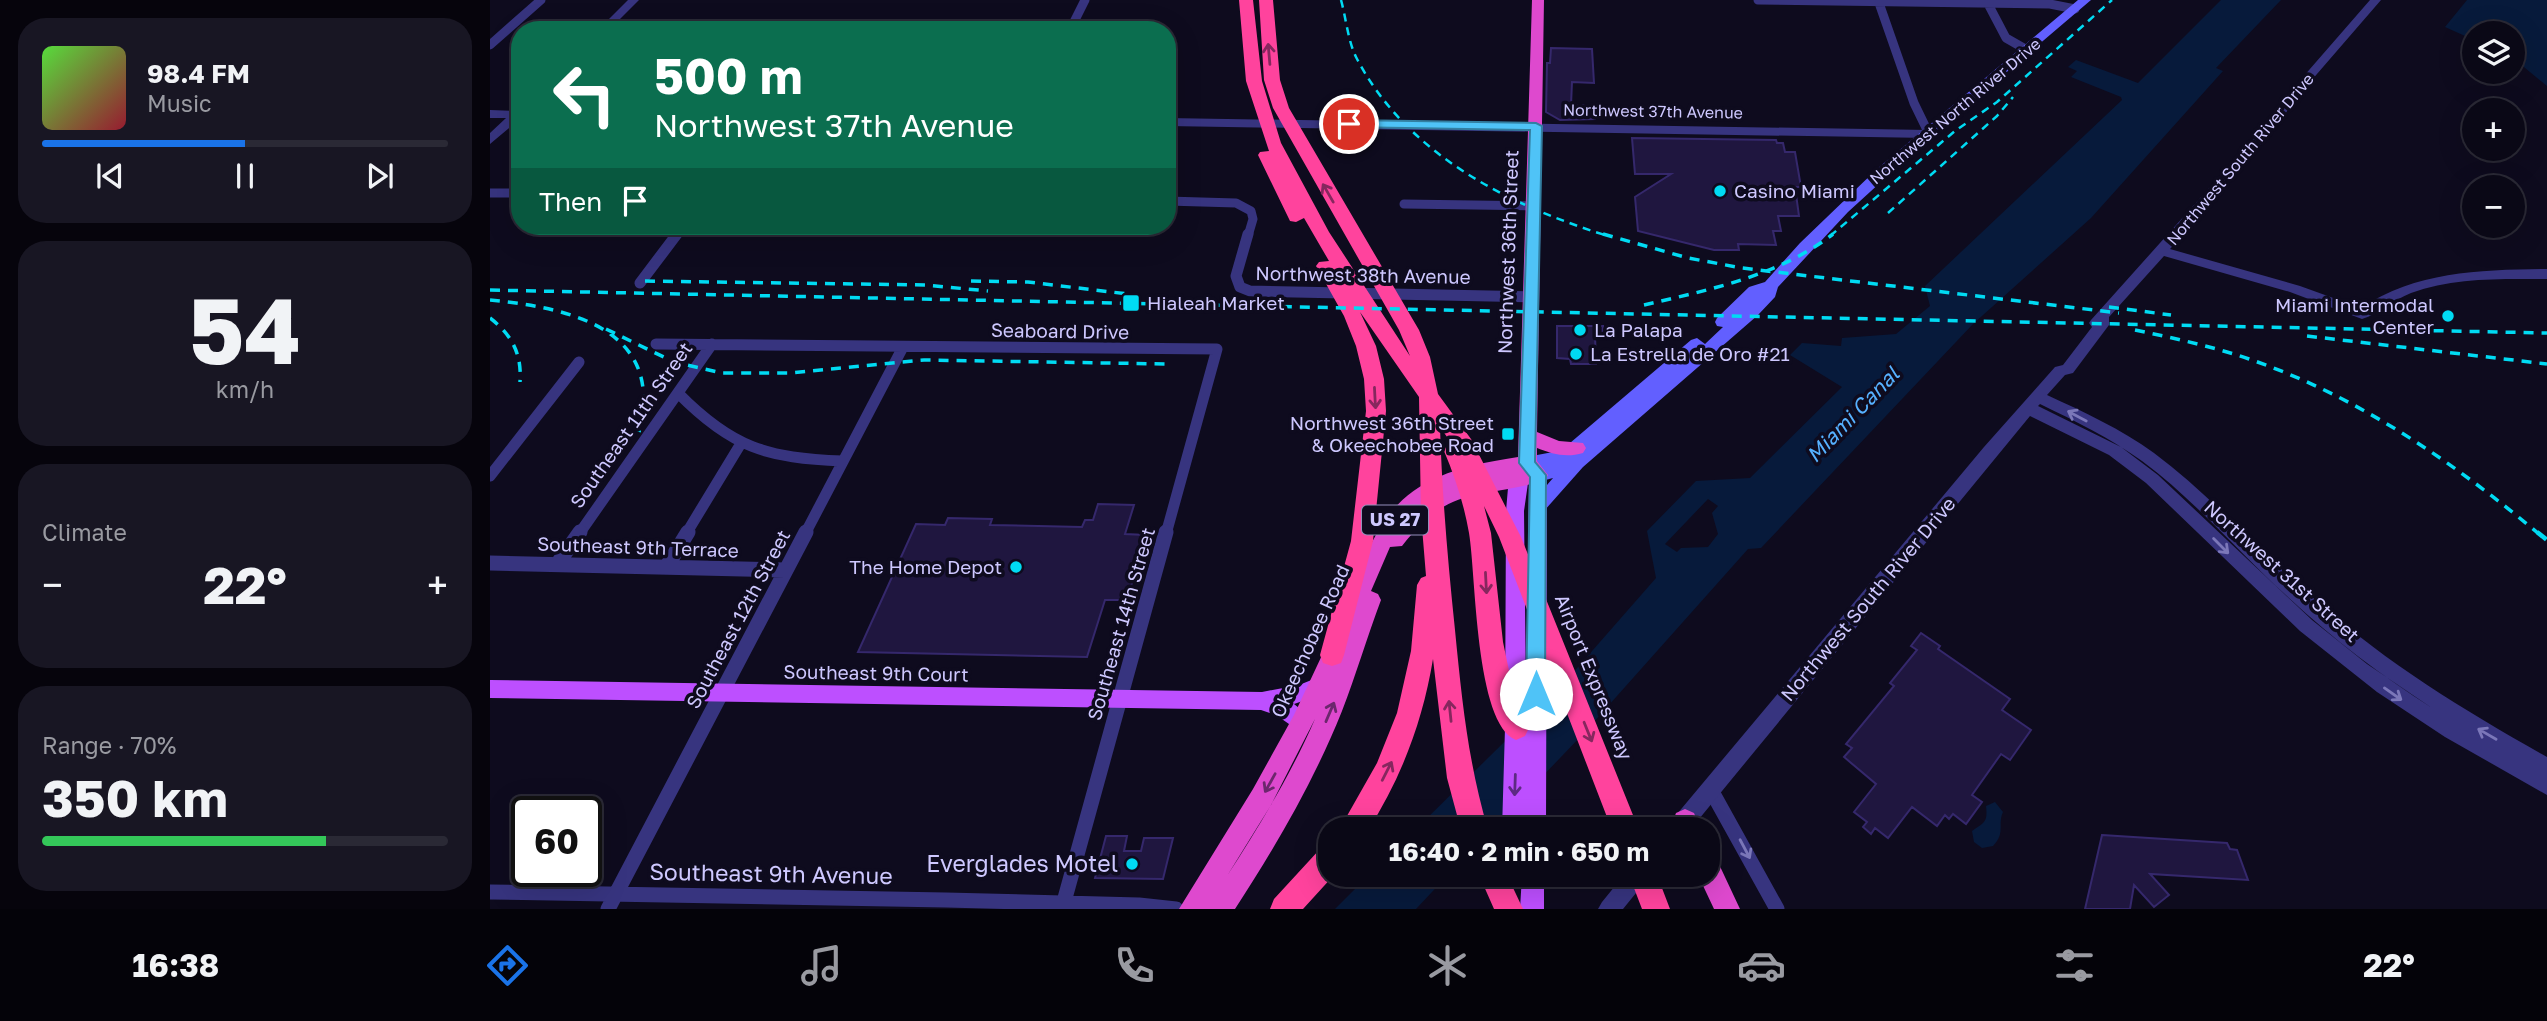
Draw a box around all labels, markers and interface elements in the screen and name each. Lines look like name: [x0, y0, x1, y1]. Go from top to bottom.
map controls: [2462, 21, 2525, 238]
button: layers: [2462, 21, 2525, 84]
street label: Northwest North River Drive: [1865, 34, 2045, 188]
one-way arrow: [1263, 44, 1276, 66]
text: 500 m: [654, 46, 803, 105]
icon: left: [539, 49, 630, 140]
text: 98.4 FM: [147, 58, 250, 89]
street label: Northwest South River Drive: [2162, 69, 2318, 249]
text: Music: [147, 89, 212, 117]
pin: [1319, 94, 1379, 154]
button: +: [2462, 98, 2525, 161]
street label: Northwest 37th Avenue: [1563, 99, 1743, 123]
icon: arrive: [1330, 105, 1368, 143]
text: Northwest 37th Avenue: [654, 106, 1014, 144]
street label: Northwest 36th Street: [1492, 150, 1523, 354]
icon: previous: [91, 157, 129, 195]
icon: pause: [226, 157, 264, 195]
icon: next: [361, 157, 399, 195]
button: −: [2462, 175, 2525, 238]
place label: Casino Miami: [1734, 179, 1855, 202]
icon: arrive: [616, 182, 654, 220]
one-way arrow: [1321, 183, 1334, 204]
marker: Casino Miami: [1712, 183, 1728, 199]
text: Then: [539, 186, 602, 217]
street label: Northwest 38th Avenue: [1255, 261, 1471, 288]
text: 54: [189, 275, 301, 384]
place label: Hialeah Market: [1147, 291, 1285, 314]
marker: Hialeah Market: [1121, 293, 1141, 313]
place label: Miami Intermodal Center: [2275, 293, 2435, 338]
marker: Miami Intermodal Center: [2440, 308, 2456, 324]
street label: Seaboard Drive: [991, 318, 1129, 343]
place label: La Palapa: [1594, 318, 1683, 341]
marker: La Palapa: [1572, 322, 1588, 338]
street label: Southeast 11th Street: [565, 337, 697, 512]
place label: La Estrella de Oro #21: [1590, 342, 1790, 365]
marker: La Estrella de Oro #21: [1568, 346, 1584, 362]
water label: Miami Canal: [1800, 360, 1905, 467]
text: km/h: [216, 375, 274, 403]
one-way arrow: [1369, 386, 1382, 409]
one-way arrow: [2067, 409, 2088, 423]
place label: Northwest 36th Street & Okeechobee Road: [1290, 411, 1494, 456]
marker: Northwest 36th Street & Okeechobee Road: [1500, 426, 1516, 442]
street label: Northwest South River Drive: [1776, 492, 1960, 705]
street label: Northwest 31st Street: [2200, 495, 2364, 646]
road number: US 27: [1362, 506, 1428, 534]
text: Climate: [42, 518, 127, 546]
street label: Southeast 12th Street: [681, 525, 794, 712]
street label: Southeast 14th Street: [1082, 525, 1159, 723]
street label: Southeast 9th Terrace: [537, 531, 739, 562]
one-way arrow: [2212, 537, 2229, 554]
text: 22°: [203, 553, 287, 615]
place label: The Home Depot: [849, 555, 1002, 578]
marker: The Home Depot: [1008, 559, 1024, 575]
street label: Okeechobee Road: [1265, 561, 1354, 721]
text: −: [42, 562, 63, 607]
text: +: [427, 562, 448, 607]
one-way arrow: [1479, 572, 1492, 595]
street label: Airport Expressway: [1551, 591, 1638, 763]
position arrow: [1499, 657, 1573, 731]
street label: Southeast 9th Court: [783, 659, 969, 686]
one-way arrow: [2383, 686, 2402, 701]
one-way arrow: [1443, 700, 1456, 723]
one-way arrow: [1324, 701, 1337, 723]
one-way arrow: [1582, 721, 1595, 743]
one-way arrow: [2478, 727, 2498, 741]
text: Range · 70%: [42, 731, 176, 759]
one-way arrow: [1380, 761, 1394, 782]
text: 350 km: [42, 766, 228, 828]
one-way arrow: [1262, 772, 1276, 793]
one-way arrow: [1508, 773, 1521, 796]
speed limit sign: 60: [511, 796, 602, 887]
text: 16:40 · 2 min · 650 m: [1389, 836, 1649, 867]
one-way arrow: [1738, 838, 1752, 859]
place label: Everglades Motel: [926, 849, 1118, 877]
marker: Everglades Motel: [1124, 856, 1140, 872]
street label: Southeast 9th Avenue: [649, 857, 893, 889]
icon: directions: [483, 941, 532, 990]
icon: music: [797, 941, 846, 990]
icon: phone: [1110, 941, 1159, 990]
icon: climate: [1423, 941, 1472, 990]
icon: car: [1737, 941, 1786, 990]
icon: filters: [2050, 941, 2099, 990]
text: 16:38: [132, 946, 219, 984]
text: 22°: [2363, 946, 2415, 984]

